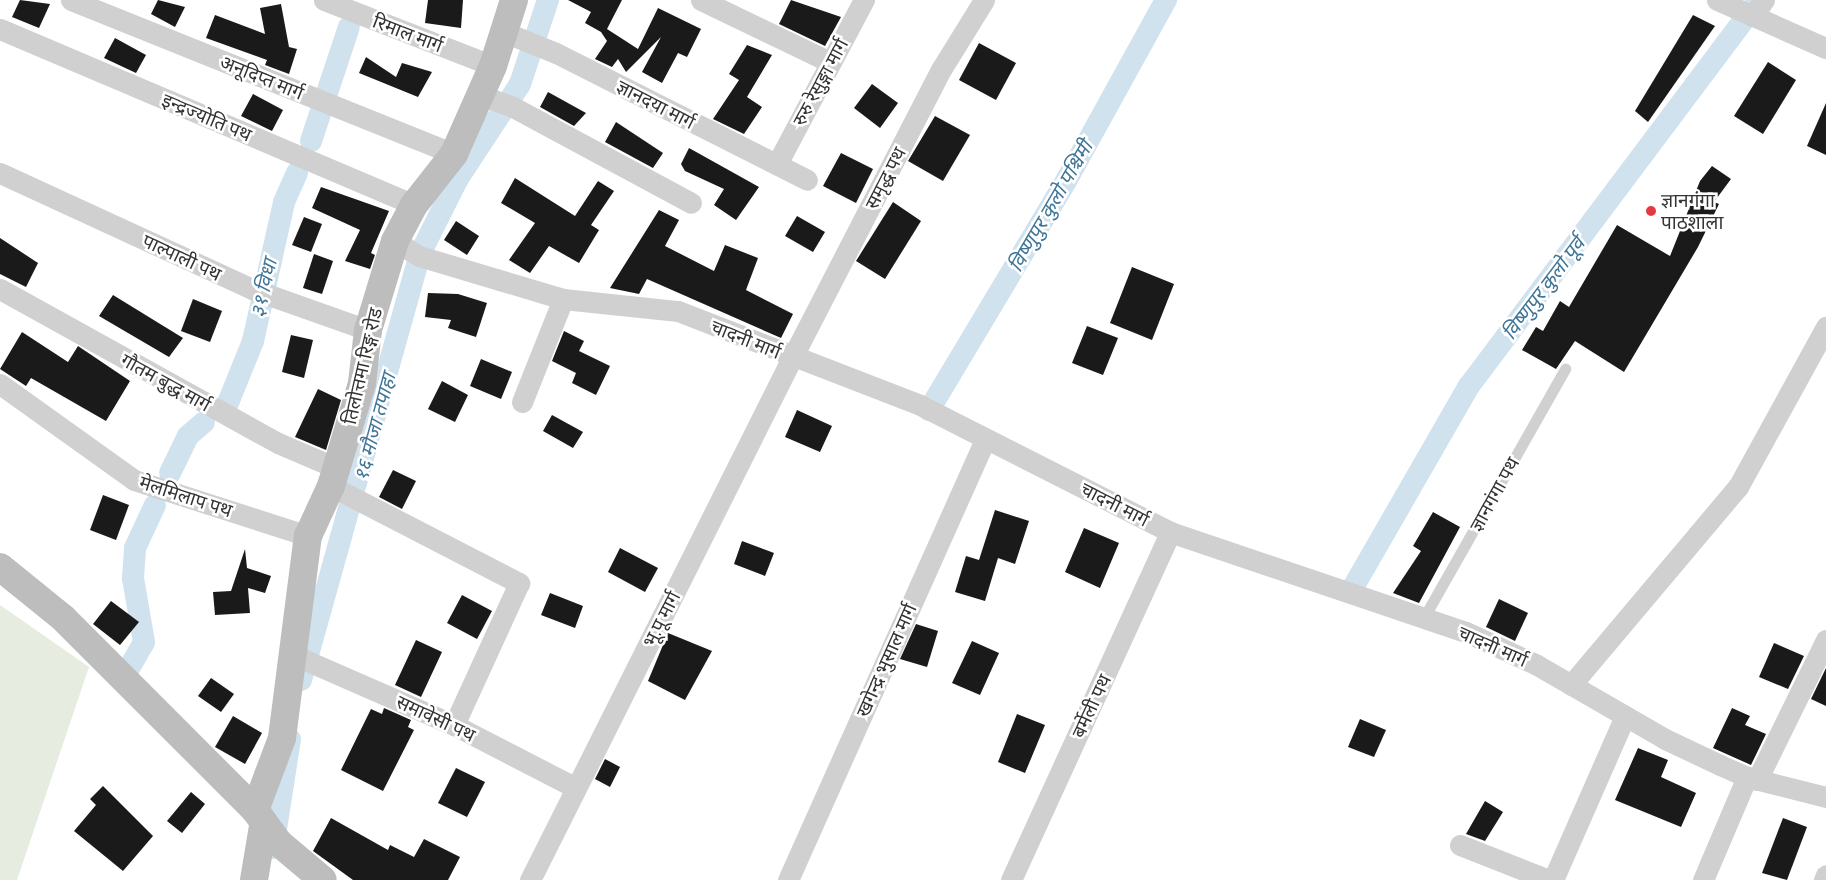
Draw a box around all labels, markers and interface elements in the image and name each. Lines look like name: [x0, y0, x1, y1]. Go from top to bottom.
street label: रिमाल मार्ग: [370, 9, 446, 57]
street label: रुरु रेसुङ्गा मार्ग: [787, 34, 853, 130]
street label: अनूदिप्त मार्ग: [217, 50, 307, 104]
street label: ज्ञानदया मार्ग: [613, 75, 699, 133]
street label: इन्द्रज्योति पथ: [159, 88, 255, 146]
water label: विष्णुपुर कुलो पश्चिमी: [1003, 136, 1097, 276]
street label: समृद्ध पथ: [860, 143, 910, 213]
place label: ज्ञानगंगा पाठशाला: [1661, 189, 1723, 233]
marker: ज्ञानगंगा पाठशाला: [1645, 205, 1657, 217]
street label: पाल्पाली पथ: [139, 229, 225, 285]
water label: विष्णुपुर कुलो पूर्व: [1497, 232, 1589, 344]
water label: ३१ विधा: [245, 257, 281, 319]
street label: तिलोत्तमा रिङ्ग रोड: [338, 306, 386, 426]
street label: चादनी मार्ग: [708, 315, 784, 363]
street label: गौतम बुद्ध मार्ग: [117, 348, 215, 416]
water label: १६ मौजा तपाहा: [348, 371, 400, 483]
street label: ज्ञानगंगा पथ: [1464, 453, 1524, 535]
street label: मेलमिलाप पथ: [137, 470, 235, 522]
street label: चादनी मार्ग: [1077, 477, 1153, 531]
street label: भू.पू मार्ग: [637, 587, 685, 651]
street label: खगेन्द्र भुसाल मार्ग: [851, 600, 921, 720]
street label: चादनी मार्ग: [1455, 621, 1531, 671]
street label: बर्मेली पथ: [1066, 671, 1116, 741]
street label: समावेसी पथ: [393, 690, 479, 746]

